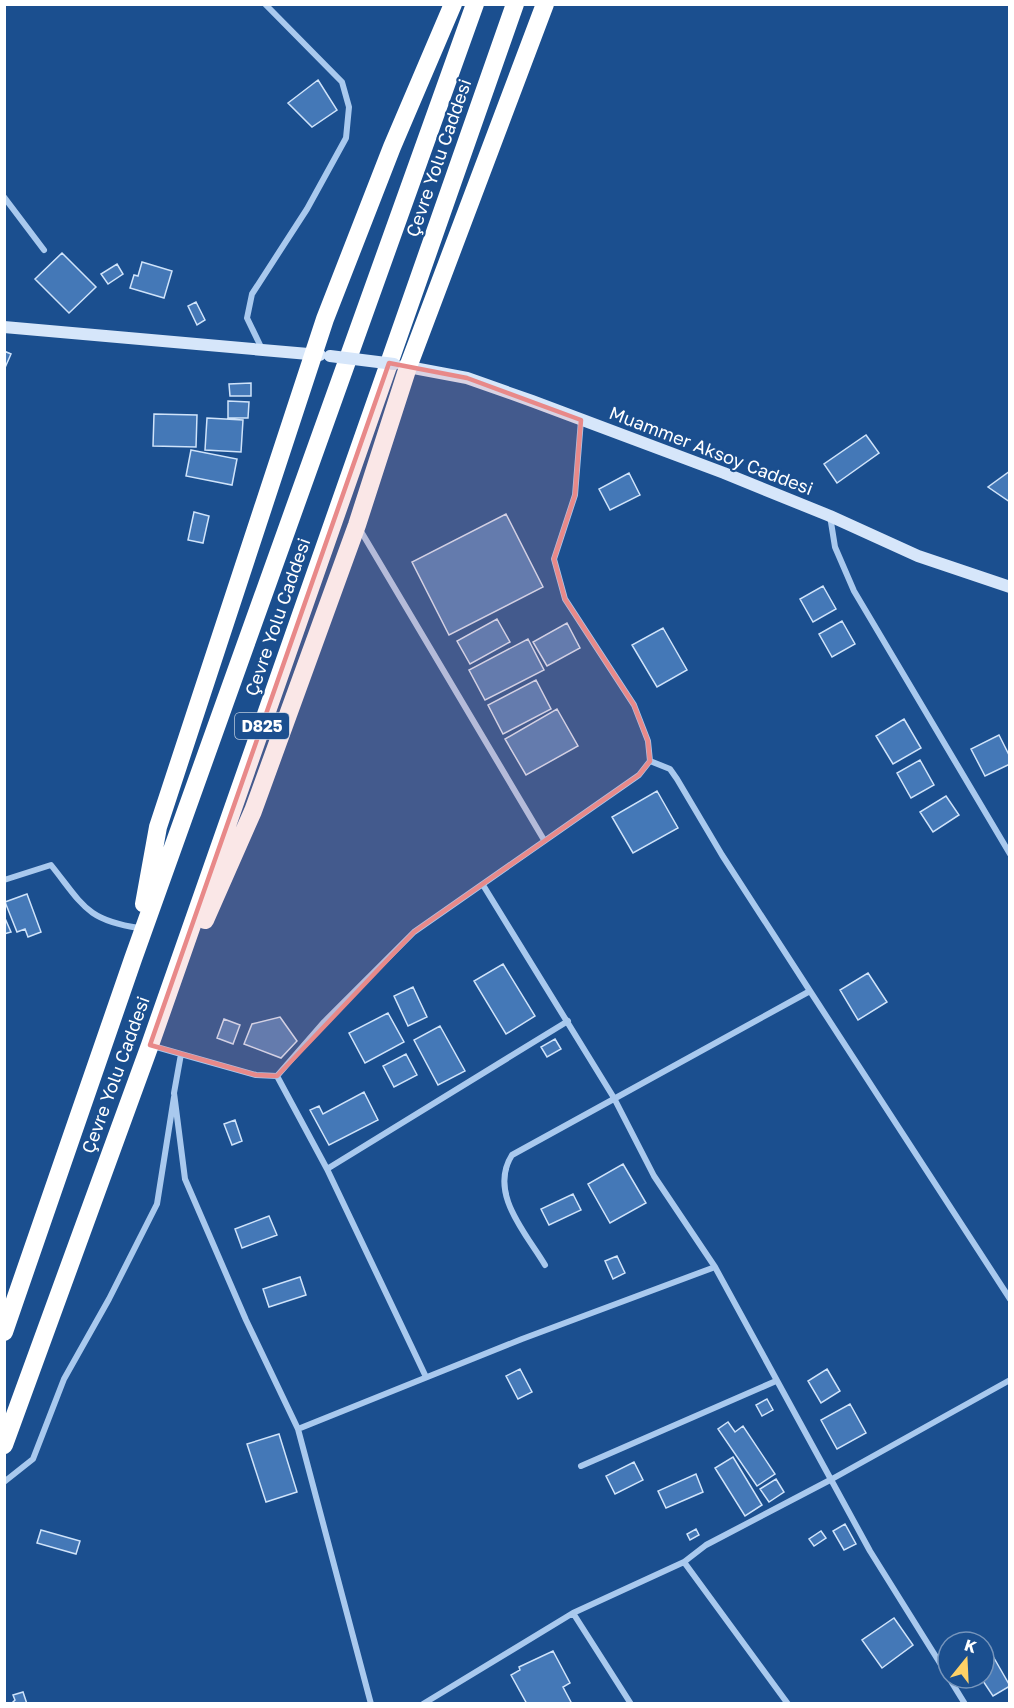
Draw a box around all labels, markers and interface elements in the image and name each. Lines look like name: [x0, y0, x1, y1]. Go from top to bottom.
street label: Çevre Yolu Caddesi: [401, 76, 475, 240]
street label: Muammer Aksoy Caddesi: [606, 401, 816, 499]
street label: Çevre Yolu Caddesi: [240, 535, 314, 699]
road number: D825: [235, 713, 289, 739]
street label: Çevre Yolu Caddesi: [76, 993, 154, 1156]
north arrow: [936, 1630, 996, 1690]
text: K: [962, 1634, 980, 1657]

